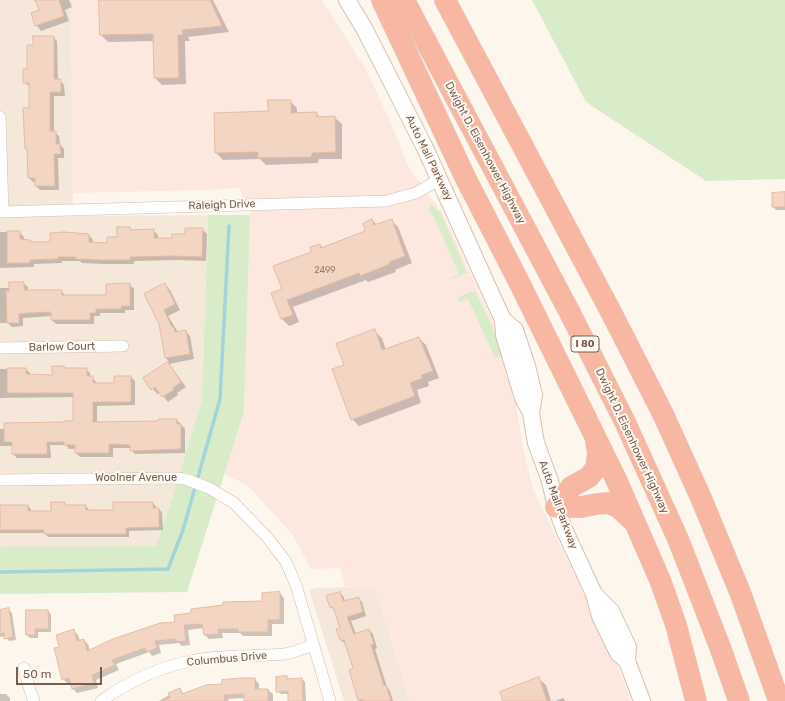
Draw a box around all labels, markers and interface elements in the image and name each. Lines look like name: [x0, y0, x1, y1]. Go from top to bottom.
street label: Dwight D. Eisenhower Highway: [442, 80, 528, 226]
street label: Auto Mall Parkway: [403, 113, 455, 203]
street label: Raleigh Drive: [188, 197, 256, 213]
house number: 2499: [314, 265, 336, 275]
road number: I 80: [571, 336, 599, 352]
street label: Barlow Court: [29, 340, 95, 354]
street label: Dwight D. Eisenhower Highway: [592, 366, 672, 516]
street label: Auto Mall Parkway: [536, 459, 580, 551]
street label: Woolner Avenue: [95, 471, 177, 485]
street label: Columbus Drive: [186, 649, 268, 669]
scale bar: [18, 659, 104, 685]
text: 50 m: [23, 667, 51, 681]

